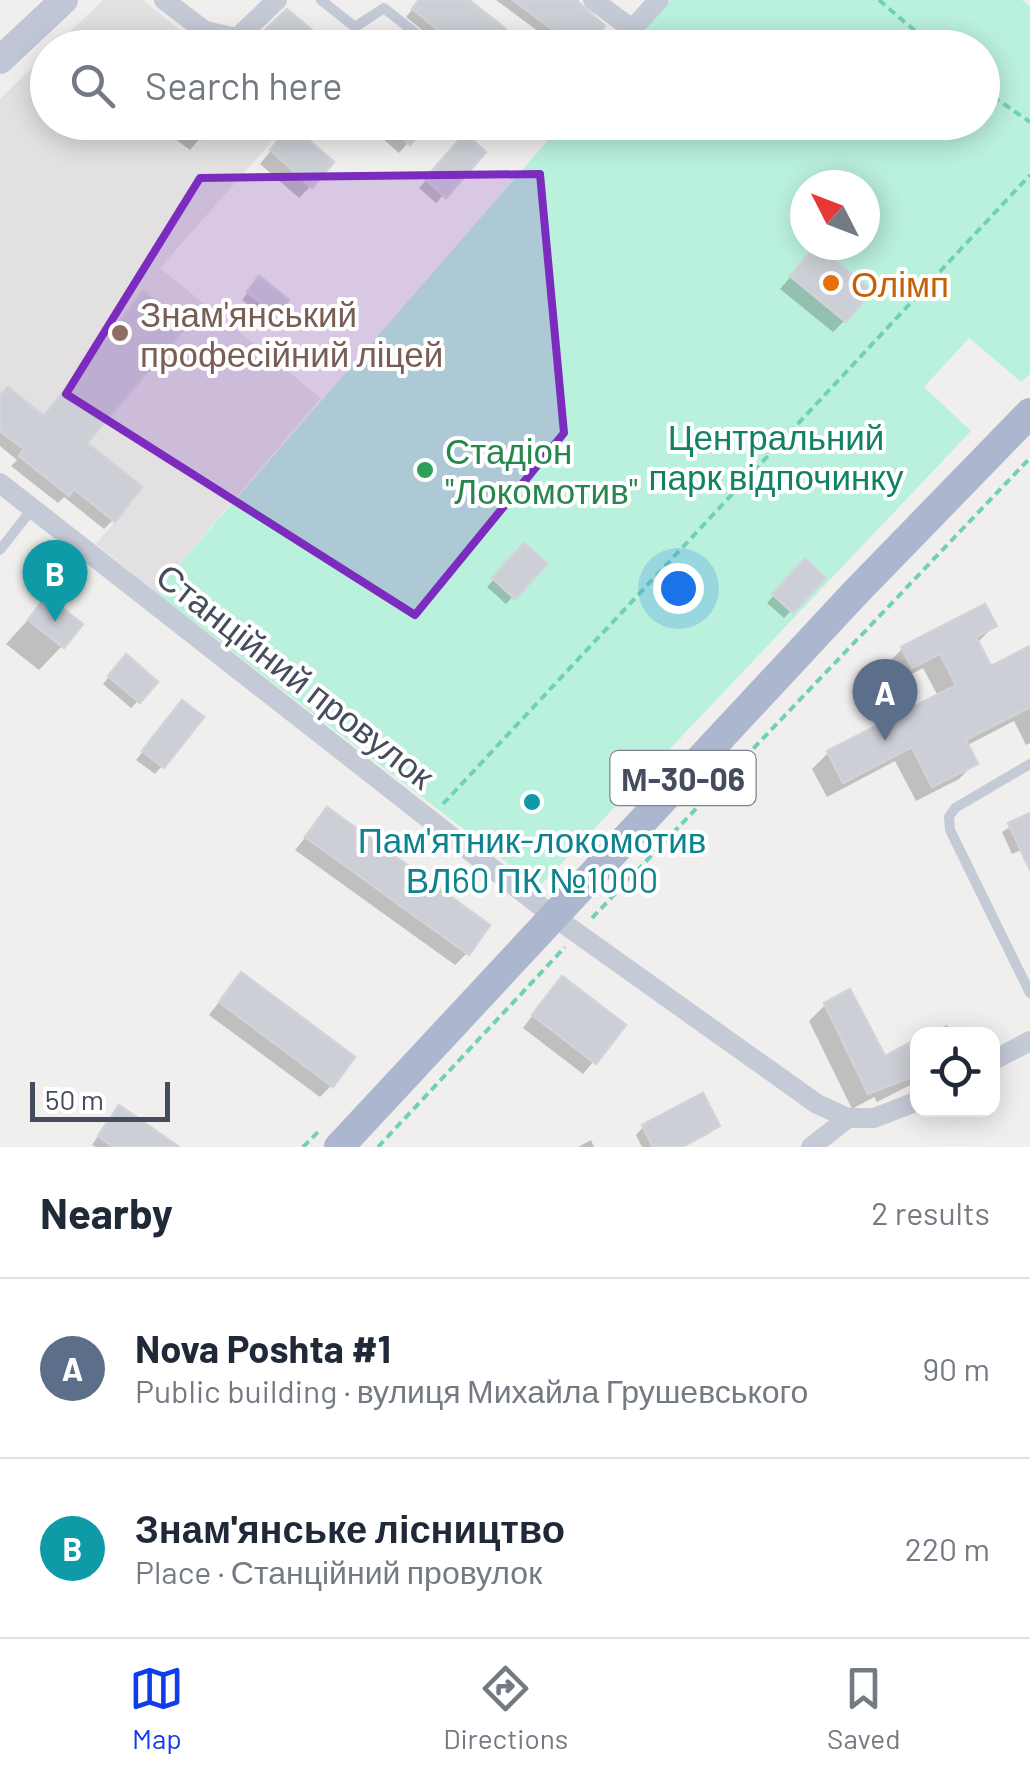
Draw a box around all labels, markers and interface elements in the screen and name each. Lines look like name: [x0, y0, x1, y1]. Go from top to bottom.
search box: [30, 30, 1000, 140]
icon: search: [65, 58, 120, 113]
text: Search here: [145, 62, 343, 108]
north arrow: [790, 170, 880, 260]
place label: Олімп: [851, 262, 949, 304]
marker: Олімп: [820, 272, 842, 294]
place label: Знам'янський професійний ліцей: [140, 292, 443, 374]
marker: Знам'янський професійний ліцей: [109, 322, 131, 344]
park label: Центральний парк відпочинку: [649, 415, 904, 497]
place label: Стадіон "Локомотив": [445, 429, 638, 511]
marker: Стадіон "Локомотив": [414, 459, 436, 481]
pin: B: [22, 540, 88, 622]
street label: Станційний провулок: [149, 554, 444, 797]
your location: [653, 563, 704, 614]
pin: A: [852, 658, 918, 741]
road number: М-30-06: [610, 751, 756, 805]
marker: Пам'ятник-локомотив ВЛ60 ПК №1000: [521, 791, 543, 813]
place label: Пам'ятник-локомотив ВЛ60 ПК №1000: [358, 818, 706, 900]
map controls: [910, 1027, 1000, 1117]
button: locate: [910, 1027, 1000, 1117]
scale bar: [30, 1077, 170, 1122]
text: 50 m: [45, 1082, 104, 1116]
text: Nearby: [40, 1187, 173, 1237]
text: 2 results: [871, 1193, 990, 1231]
text: Nova Poshta #1: [135, 1325, 391, 1371]
text: A: [62, 1349, 83, 1387]
text: 90 m: [922, 1349, 990, 1387]
text: Public building · вулиця Михайла Грушевського: [135, 1371, 808, 1409]
text: Знам'янське лісництво: [135, 1505, 565, 1551]
text: B: [63, 1529, 82, 1567]
text: 220 m: [905, 1529, 990, 1567]
text: Place · Станційний провулок: [135, 1552, 542, 1590]
tab: Map: [129, 1661, 184, 1755]
tab: Directions: [443, 1661, 568, 1755]
tab: Saved: [827, 1661, 901, 1755]

